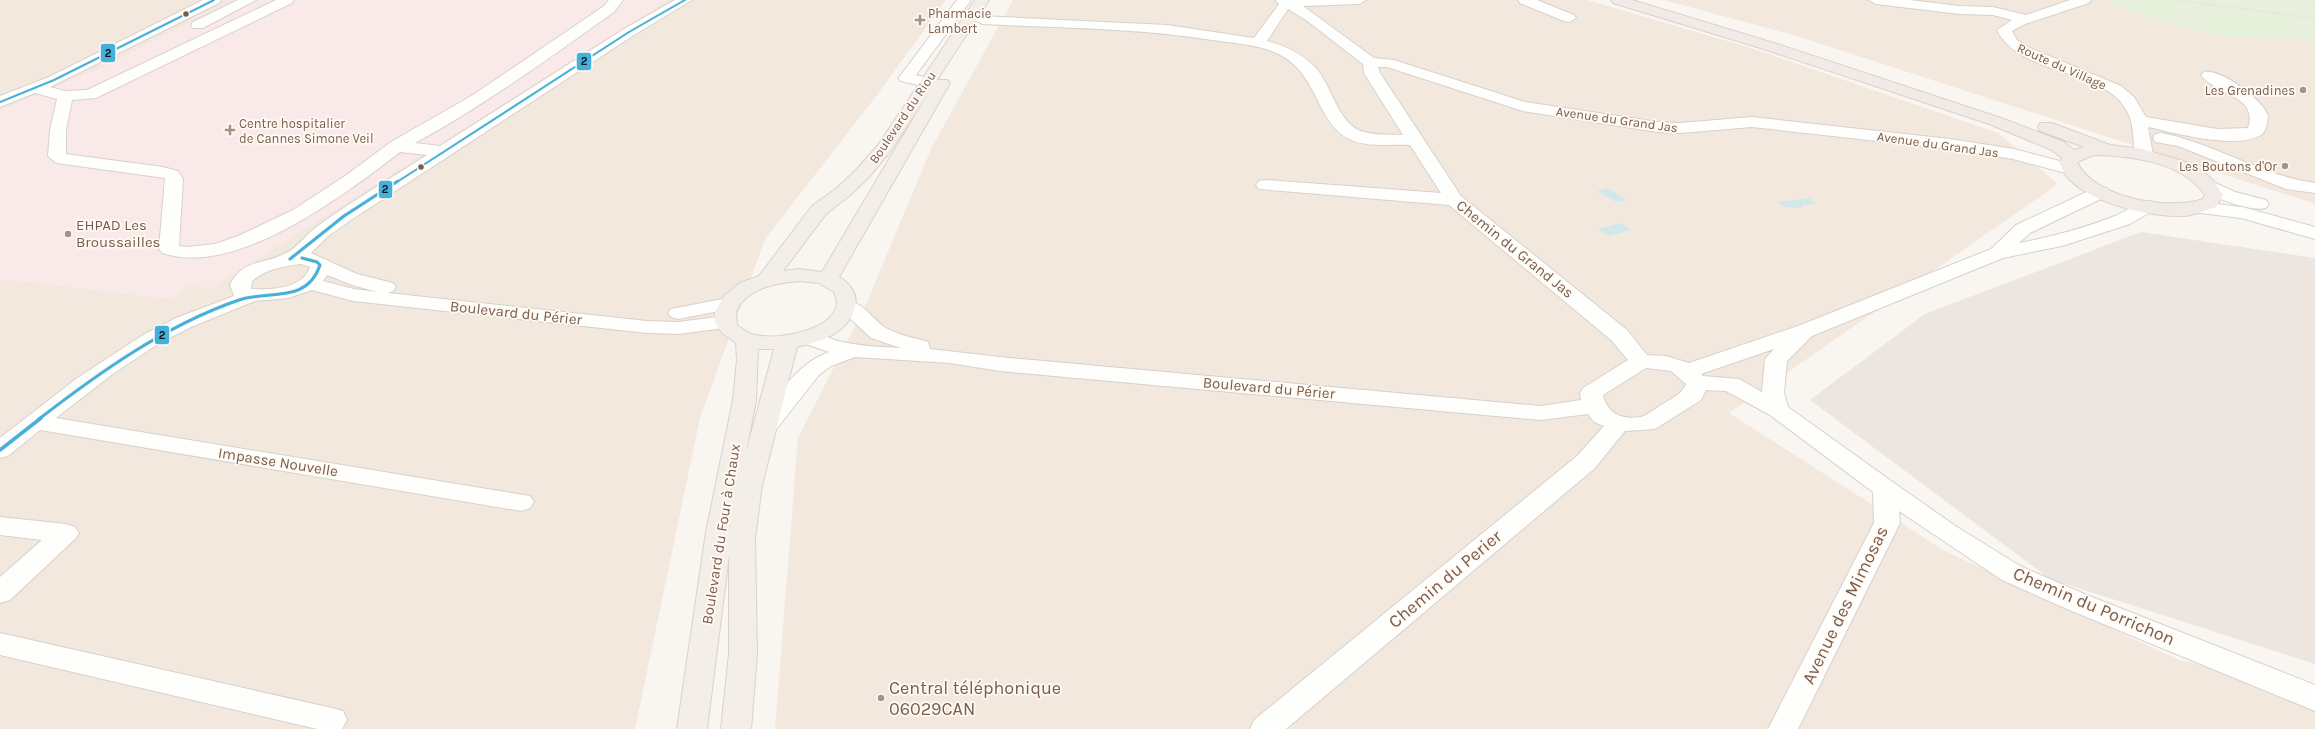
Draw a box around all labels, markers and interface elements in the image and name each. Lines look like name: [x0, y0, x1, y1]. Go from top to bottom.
place label: Pharmacie Lambert: [928, 6, 992, 36]
unlabelled marker: [181, 9, 191, 19]
marker: Pharmacie Lambert: [915, 15, 925, 25]
street label: Route du Village: [2015, 40, 2109, 93]
line badge: 2: [100, 43, 116, 63]
text: 2: [105, 47, 112, 60]
line badge: 2: [576, 52, 592, 71]
text: 2: [581, 55, 588, 68]
street label: Boulevard du Riou: [866, 68, 939, 166]
place label: Les Grenadines: [2205, 83, 2295, 98]
marker: Les Grenadines: [2298, 85, 2308, 95]
street label: Avenue du Grand Jas: [1555, 104, 1679, 135]
place label: Centre hospitalier de Cannes Simone Veil: [239, 116, 374, 146]
marker: Centre hospitalier de Cannes Simone Veil: [224, 124, 236, 136]
street label: Avenue du Grand Jas: [1876, 129, 2000, 160]
place label: Les Boutons d'Or: [2179, 159, 2277, 174]
marker: Les Boutons d'Or: [2280, 161, 2290, 171]
unlabelled marker: [416, 162, 426, 172]
line badge: 2: [378, 180, 393, 199]
text: 2: [382, 183, 389, 196]
street label: Chemin du Grand Jas: [1453, 196, 1577, 302]
place label: EHPAD Les Broussailles: [76, 216, 161, 251]
marker: EHPAD Les Broussailles: [63, 229, 73, 239]
street label: Boulevard du Périer: [449, 297, 584, 329]
line badge: 2: [154, 325, 170, 345]
text: 2: [159, 329, 166, 342]
street label: Boulevard du Périer: [1202, 373, 1336, 403]
street label: Boulevard du Four à Chaux: [698, 442, 744, 626]
street label: Impasse Nouvelle: [217, 444, 339, 480]
street label: Avenue des Mimosas: [1797, 522, 1893, 688]
street label: Chemin du Perier: [1384, 525, 1507, 633]
street label: Chemin du Porrichon: [2010, 562, 2178, 650]
place label: Central téléphonique 06029CAN: [889, 677, 1061, 720]
marker: Central téléphonique 06029CAN: [876, 693, 886, 703]

